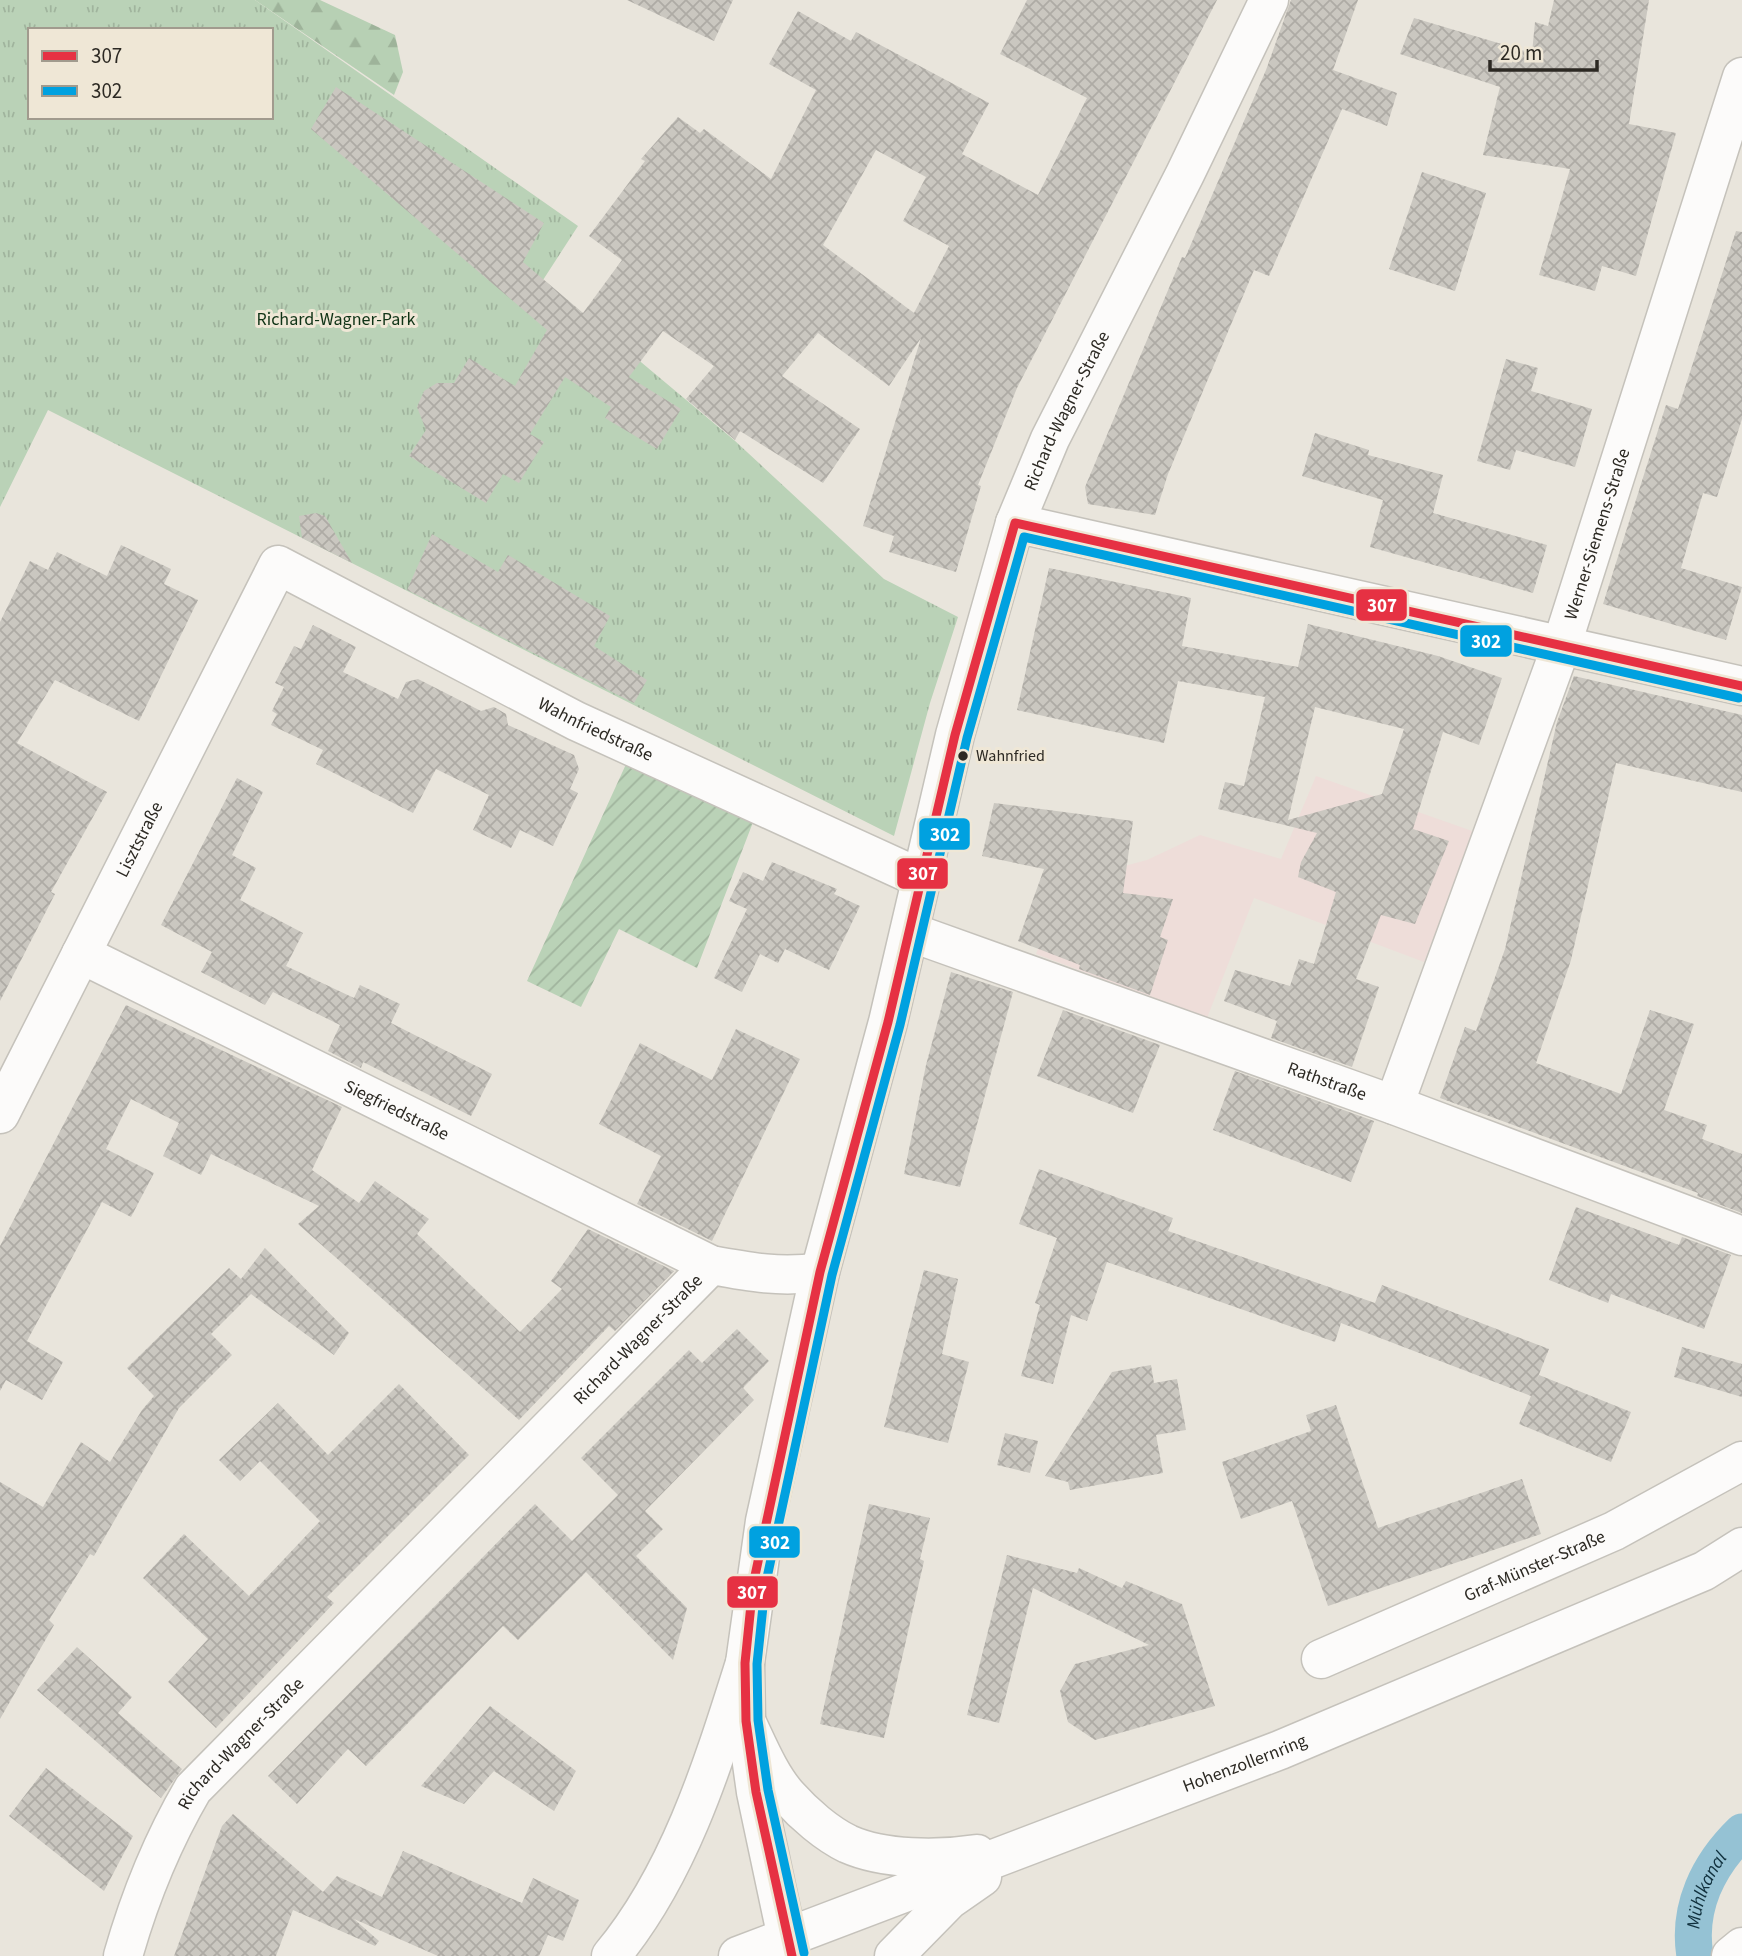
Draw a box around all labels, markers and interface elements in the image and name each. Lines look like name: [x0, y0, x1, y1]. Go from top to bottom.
legend: [28, 28, 273, 119]
scale bar: [1490, 28, 1597, 72]
text: 20 m: [1500, 38, 1542, 68]
text: 307: [91, 41, 122, 71]
text: 302: [91, 76, 122, 106]
park label: Richard-Wagner-Park: [256, 307, 416, 332]
street label: Richard-Wagner-Straße: [1017, 326, 1116, 494]
street label: Werner-Siemens-Straße: [1558, 445, 1636, 623]
line badge: 307: [1355, 588, 1408, 622]
text: 307: [1367, 593, 1397, 620]
line badge: 302: [1459, 624, 1513, 658]
text: 302: [1471, 629, 1501, 656]
street label: Wahnfriedstraße: [534, 691, 657, 767]
place label: Wahnfried: [976, 745, 1045, 767]
marker: Wahnfried: [956, 749, 970, 763]
street label: Lisztstraße: [110, 797, 169, 881]
line badge: 302: [918, 817, 971, 851]
text: 302: [930, 822, 960, 849]
line badge: 307: [896, 857, 949, 890]
text: 307: [908, 861, 938, 888]
street label: Rathstraße: [1284, 1055, 1370, 1107]
street label: Siegfriedstraße: [340, 1073, 453, 1146]
street label: Richard-Wagner-Straße: [567, 1268, 708, 1410]
street label: Graf-Münster-Straße: [1460, 1524, 1609, 1608]
line badge: 302: [748, 1525, 801, 1559]
text: 302: [760, 1530, 790, 1557]
line badge: 307: [726, 1575, 779, 1609]
text: 307: [737, 1580, 767, 1607]
street label: Richard-Wagner-Straße: [171, 1671, 309, 1814]
street label: Hohenzollernring: [1179, 1728, 1310, 1798]
water label: Mühlkanal: [1680, 1846, 1734, 1930]

